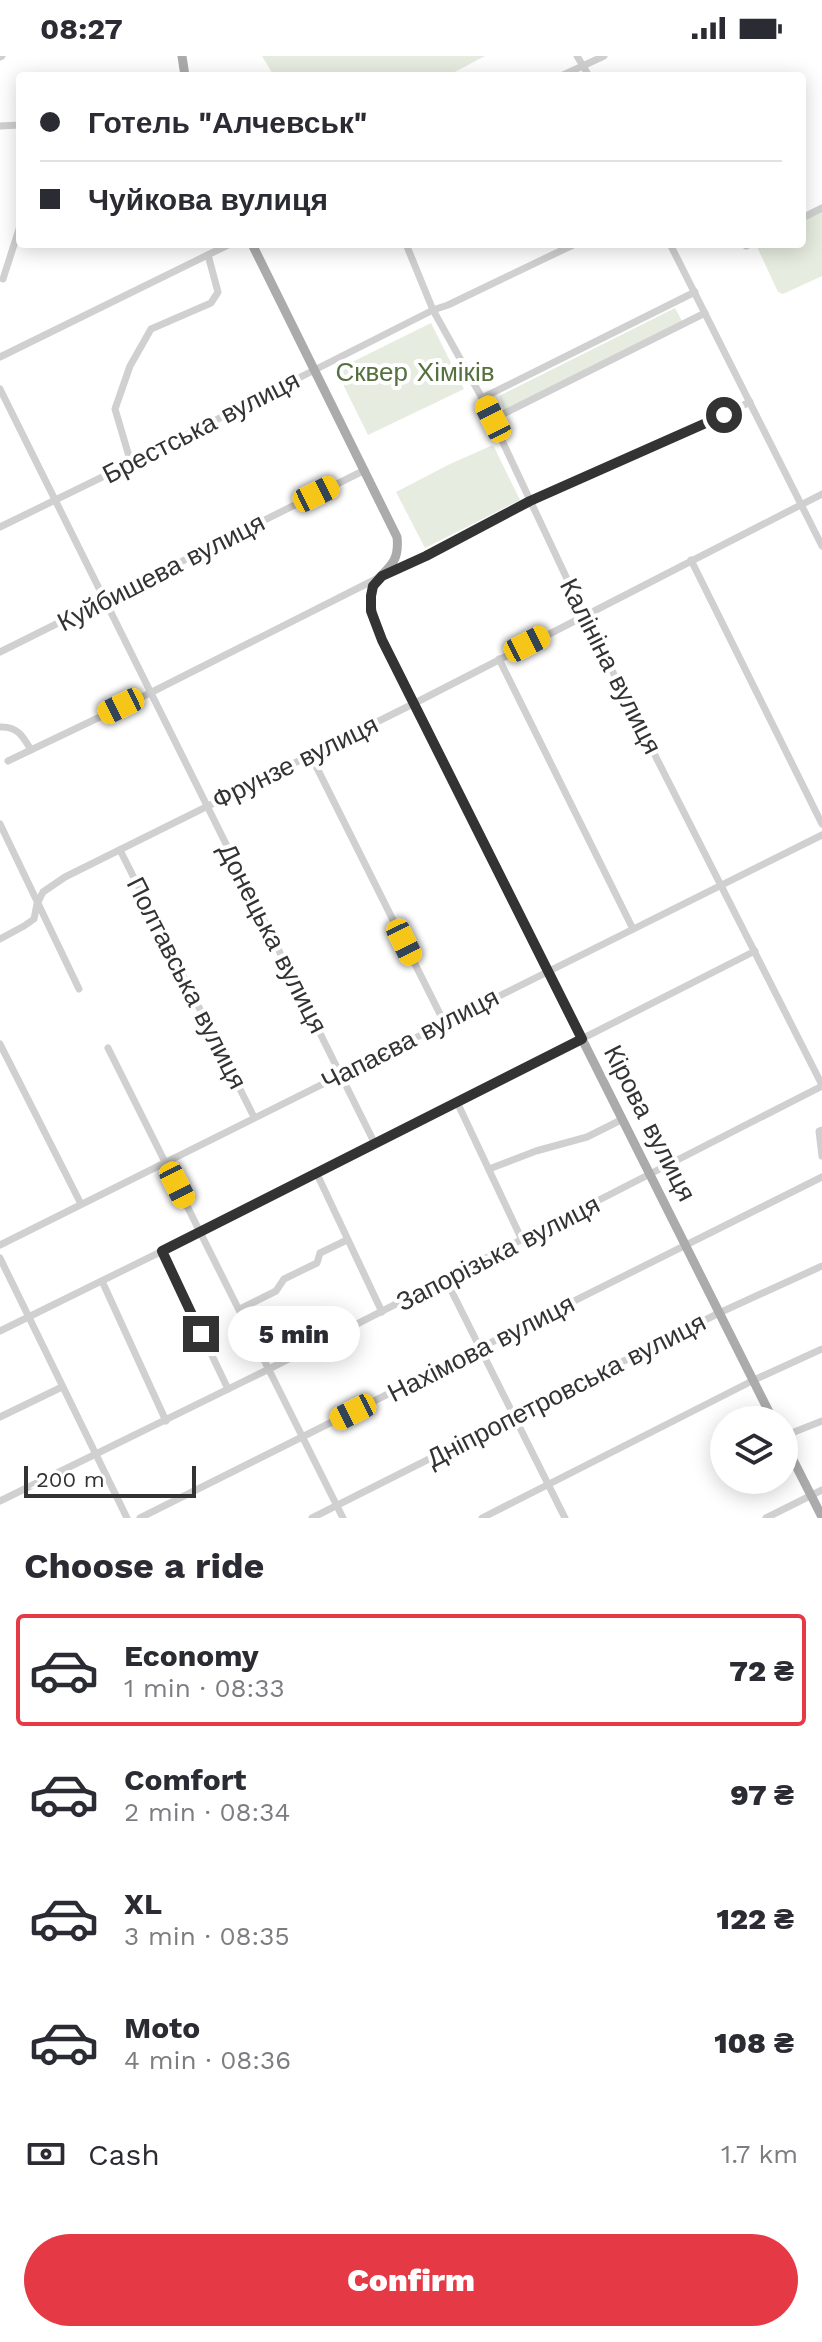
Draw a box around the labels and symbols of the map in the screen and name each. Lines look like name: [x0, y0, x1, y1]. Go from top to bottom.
park label: Сквер Хіміків: [335, 357, 495, 387]
street label: Брестська вулиця: [98, 364, 304, 490]
car: [471, 392, 515, 446]
route start: [706, 397, 742, 433]
car: [289, 473, 343, 515]
street label: Куйбишева вулиця: [52, 507, 270, 637]
street label: Калініна вулиця: [554, 573, 668, 759]
car: [500, 622, 554, 666]
car: [94, 685, 148, 727]
street label: Фрунзе вулиця: [207, 709, 383, 815]
street label: Донецька вулиця: [212, 838, 334, 1038]
street label: Полтавська вулиця: [121, 872, 253, 1094]
car: [383, 915, 425, 969]
street label: Чапаєва вулиця: [316, 981, 504, 1097]
street label: Кірова вулиця: [598, 1040, 702, 1206]
car: [155, 1158, 199, 1212]
street label: Запорізька вулиця: [391, 1189, 605, 1317]
street label: Нахімова вулиця: [383, 1288, 579, 1408]
callout: 5 min: [229, 1306, 361, 1362]
street label: Дніпропетровська вулиця: [422, 1307, 710, 1473]
route end: [183, 1316, 219, 1352]
car: [326, 1390, 380, 1434]
scale bar: [24, 1462, 196, 1498]

